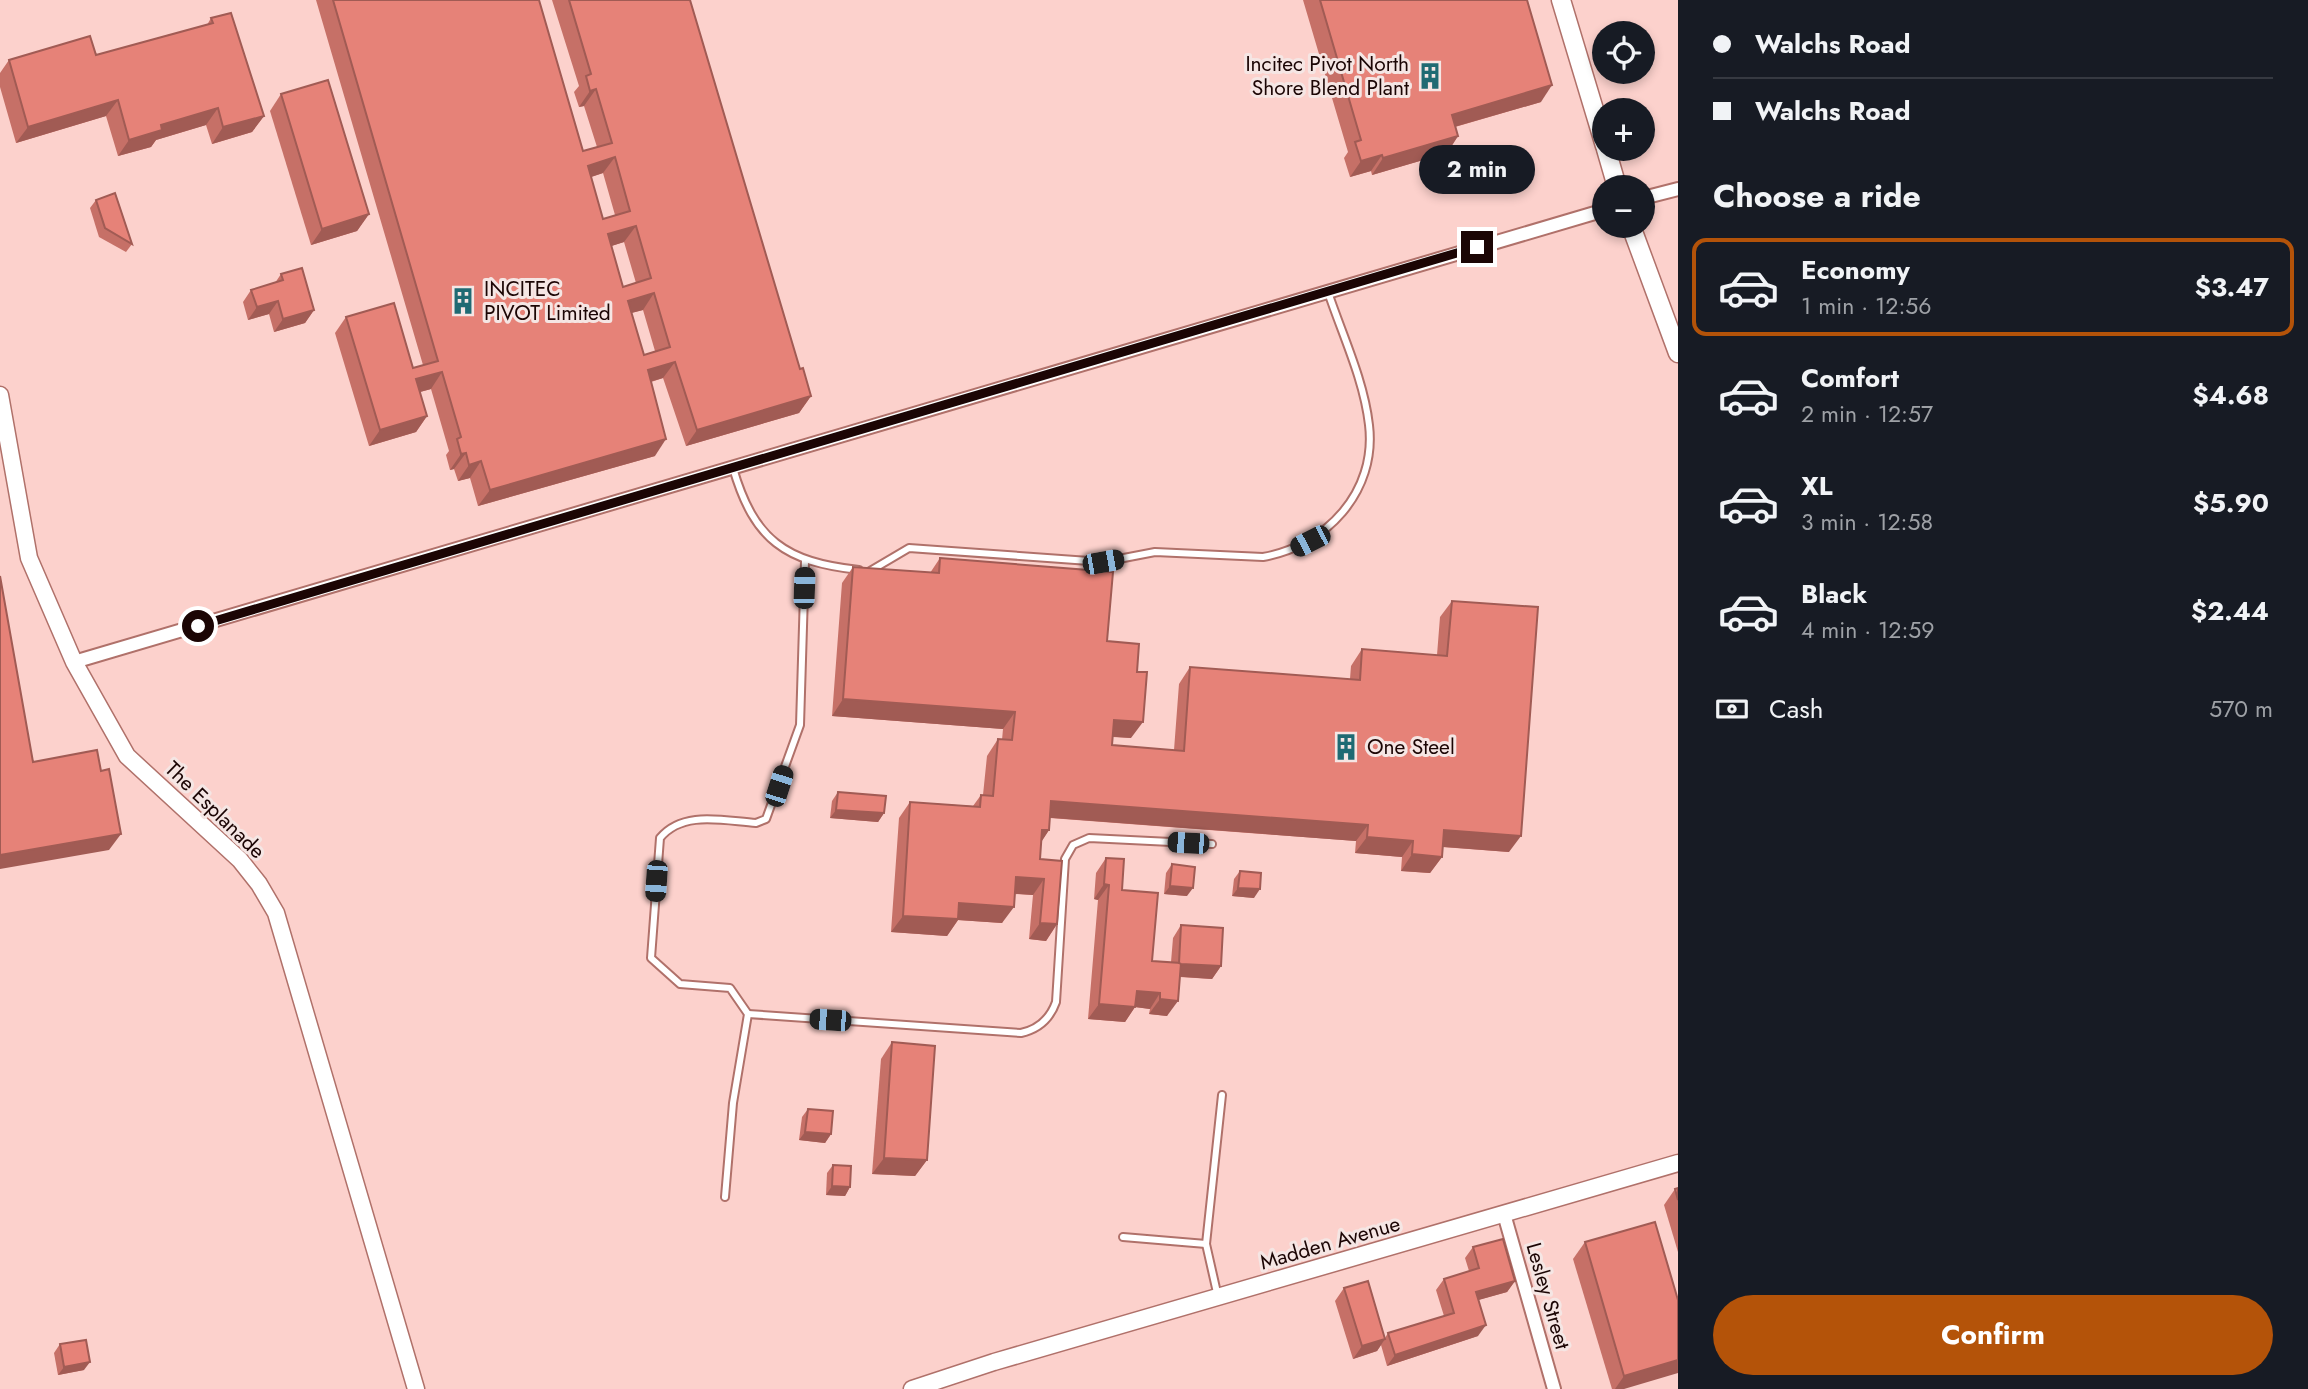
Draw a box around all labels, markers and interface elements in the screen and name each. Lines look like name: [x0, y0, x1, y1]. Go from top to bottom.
map controls: [1592, 21, 1655, 238]
button: locate: [1592, 21, 1655, 84]
text: Walchs Road: [1755, 25, 1911, 63]
place label: Incitec Pivot North Shore Blend Plant: [1245, 49, 1409, 103]
building icon: Incitec Pivot North Shore Blend Plant: [1415, 61, 1445, 91]
text: Walchs Road: [1755, 92, 1911, 130]
button: +: [1592, 98, 1655, 161]
callout: 2 min: [1419, 146, 1535, 194]
text: 2 min: [1447, 152, 1507, 186]
text: Choose a ride: [1713, 173, 1921, 219]
button: −: [1592, 175, 1655, 238]
route end: [1461, 231, 1493, 263]
text: Economy: [1801, 251, 1910, 289]
icon: car: [1717, 256, 1780, 319]
text: $3.47: [2195, 268, 2269, 306]
place label: INCITEC PIVOT Limited: [484, 274, 611, 328]
building icon: INCITEC PIVOT Limited: [448, 286, 478, 316]
text: 1 min · 12:56: [1801, 289, 1932, 323]
text: Comfort: [1801, 359, 1899, 397]
icon: car: [1717, 364, 1780, 427]
text: $4.68: [2193, 376, 2269, 414]
text: 2 min · 12:57: [1801, 397, 1933, 431]
text: XL: [1801, 467, 1833, 505]
icon: car: [1717, 472, 1780, 535]
text: $5.90: [2193, 484, 2269, 522]
text: 3 min · 12:58: [1801, 505, 1933, 539]
car: [1287, 522, 1334, 560]
car: [1081, 548, 1126, 576]
car: [793, 567, 816, 609]
text: Black: [1801, 575, 1867, 613]
icon: car: [1717, 580, 1780, 643]
text: $2.44: [2191, 592, 2269, 630]
route start: [182, 610, 214, 642]
text: 4 min · 12:59: [1801, 613, 1935, 647]
icon: cash: [1713, 690, 1751, 728]
text: Cash: [1769, 690, 1823, 728]
text: 570 m: [2209, 692, 2273, 726]
building icon: One Steel: [1331, 732, 1361, 762]
place label: One Steel: [1367, 732, 1455, 762]
street label: The Esplanade: [158, 754, 272, 866]
car: [763, 763, 796, 809]
car: [1167, 831, 1210, 855]
car: [645, 859, 668, 903]
car: [809, 1008, 852, 1032]
street label: Madden Avenue: [1256, 1209, 1404, 1277]
street label: Lesley Street: [1518, 1239, 1578, 1353]
button: Confirm: [1713, 1295, 2273, 1375]

